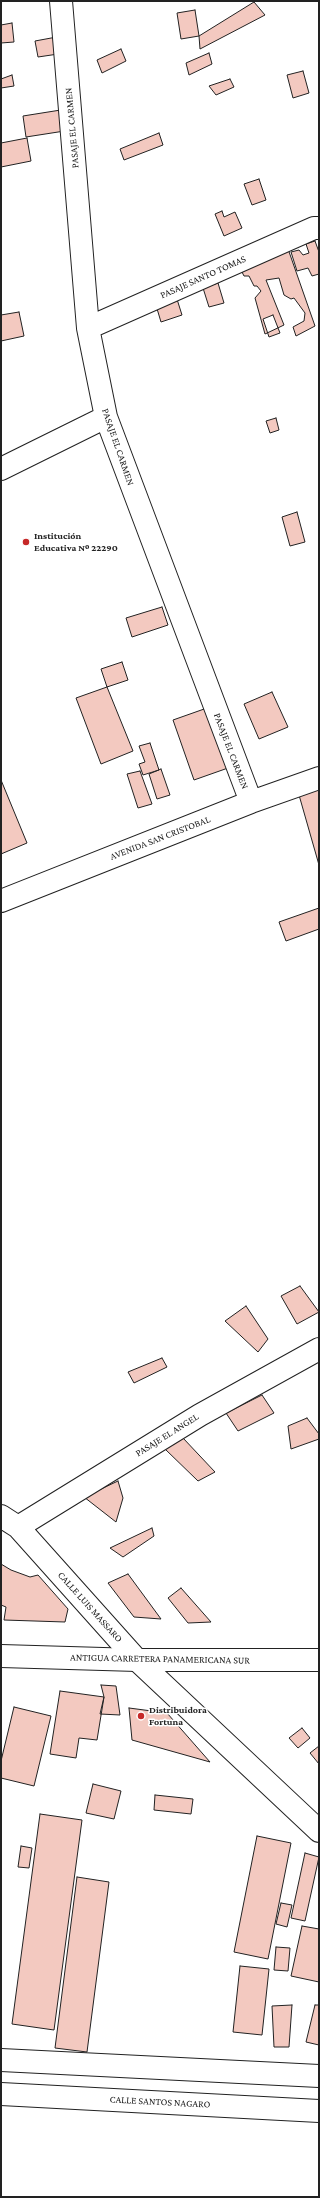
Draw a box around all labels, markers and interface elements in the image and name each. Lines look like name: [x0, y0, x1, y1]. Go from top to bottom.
street label: PASAJE EL CARMEN: [63, 87, 81, 169]
street label: PASAJE SANTO TOMAS: [158, 253, 248, 301]
street label: PASAJE EL CARMEN: [99, 407, 137, 487]
place label: Institución Educativa Nº 22290: [34, 530, 118, 554]
marker: Institución Educativa Nº 22290: [21, 537, 31, 547]
street label: PASAJE EL CARMEN: [211, 711, 251, 791]
street label: AVENIDA SAN CRISTOBAL: [108, 813, 212, 863]
street label: PASAJE EL ANGEL: [133, 1411, 201, 1459]
street label: CALLE LUIS MASSARO: [55, 1569, 125, 1645]
street label: ANTIGUA CARRETERA PANAMERICANA SUR: [70, 1651, 250, 1667]
place label: Distribuidora Fortuna: [149, 1704, 207, 1728]
marker: Distribuidora Fortuna: [136, 1711, 146, 1721]
street label: CALLE SANTOS NAGARO: [109, 2093, 211, 2111]

